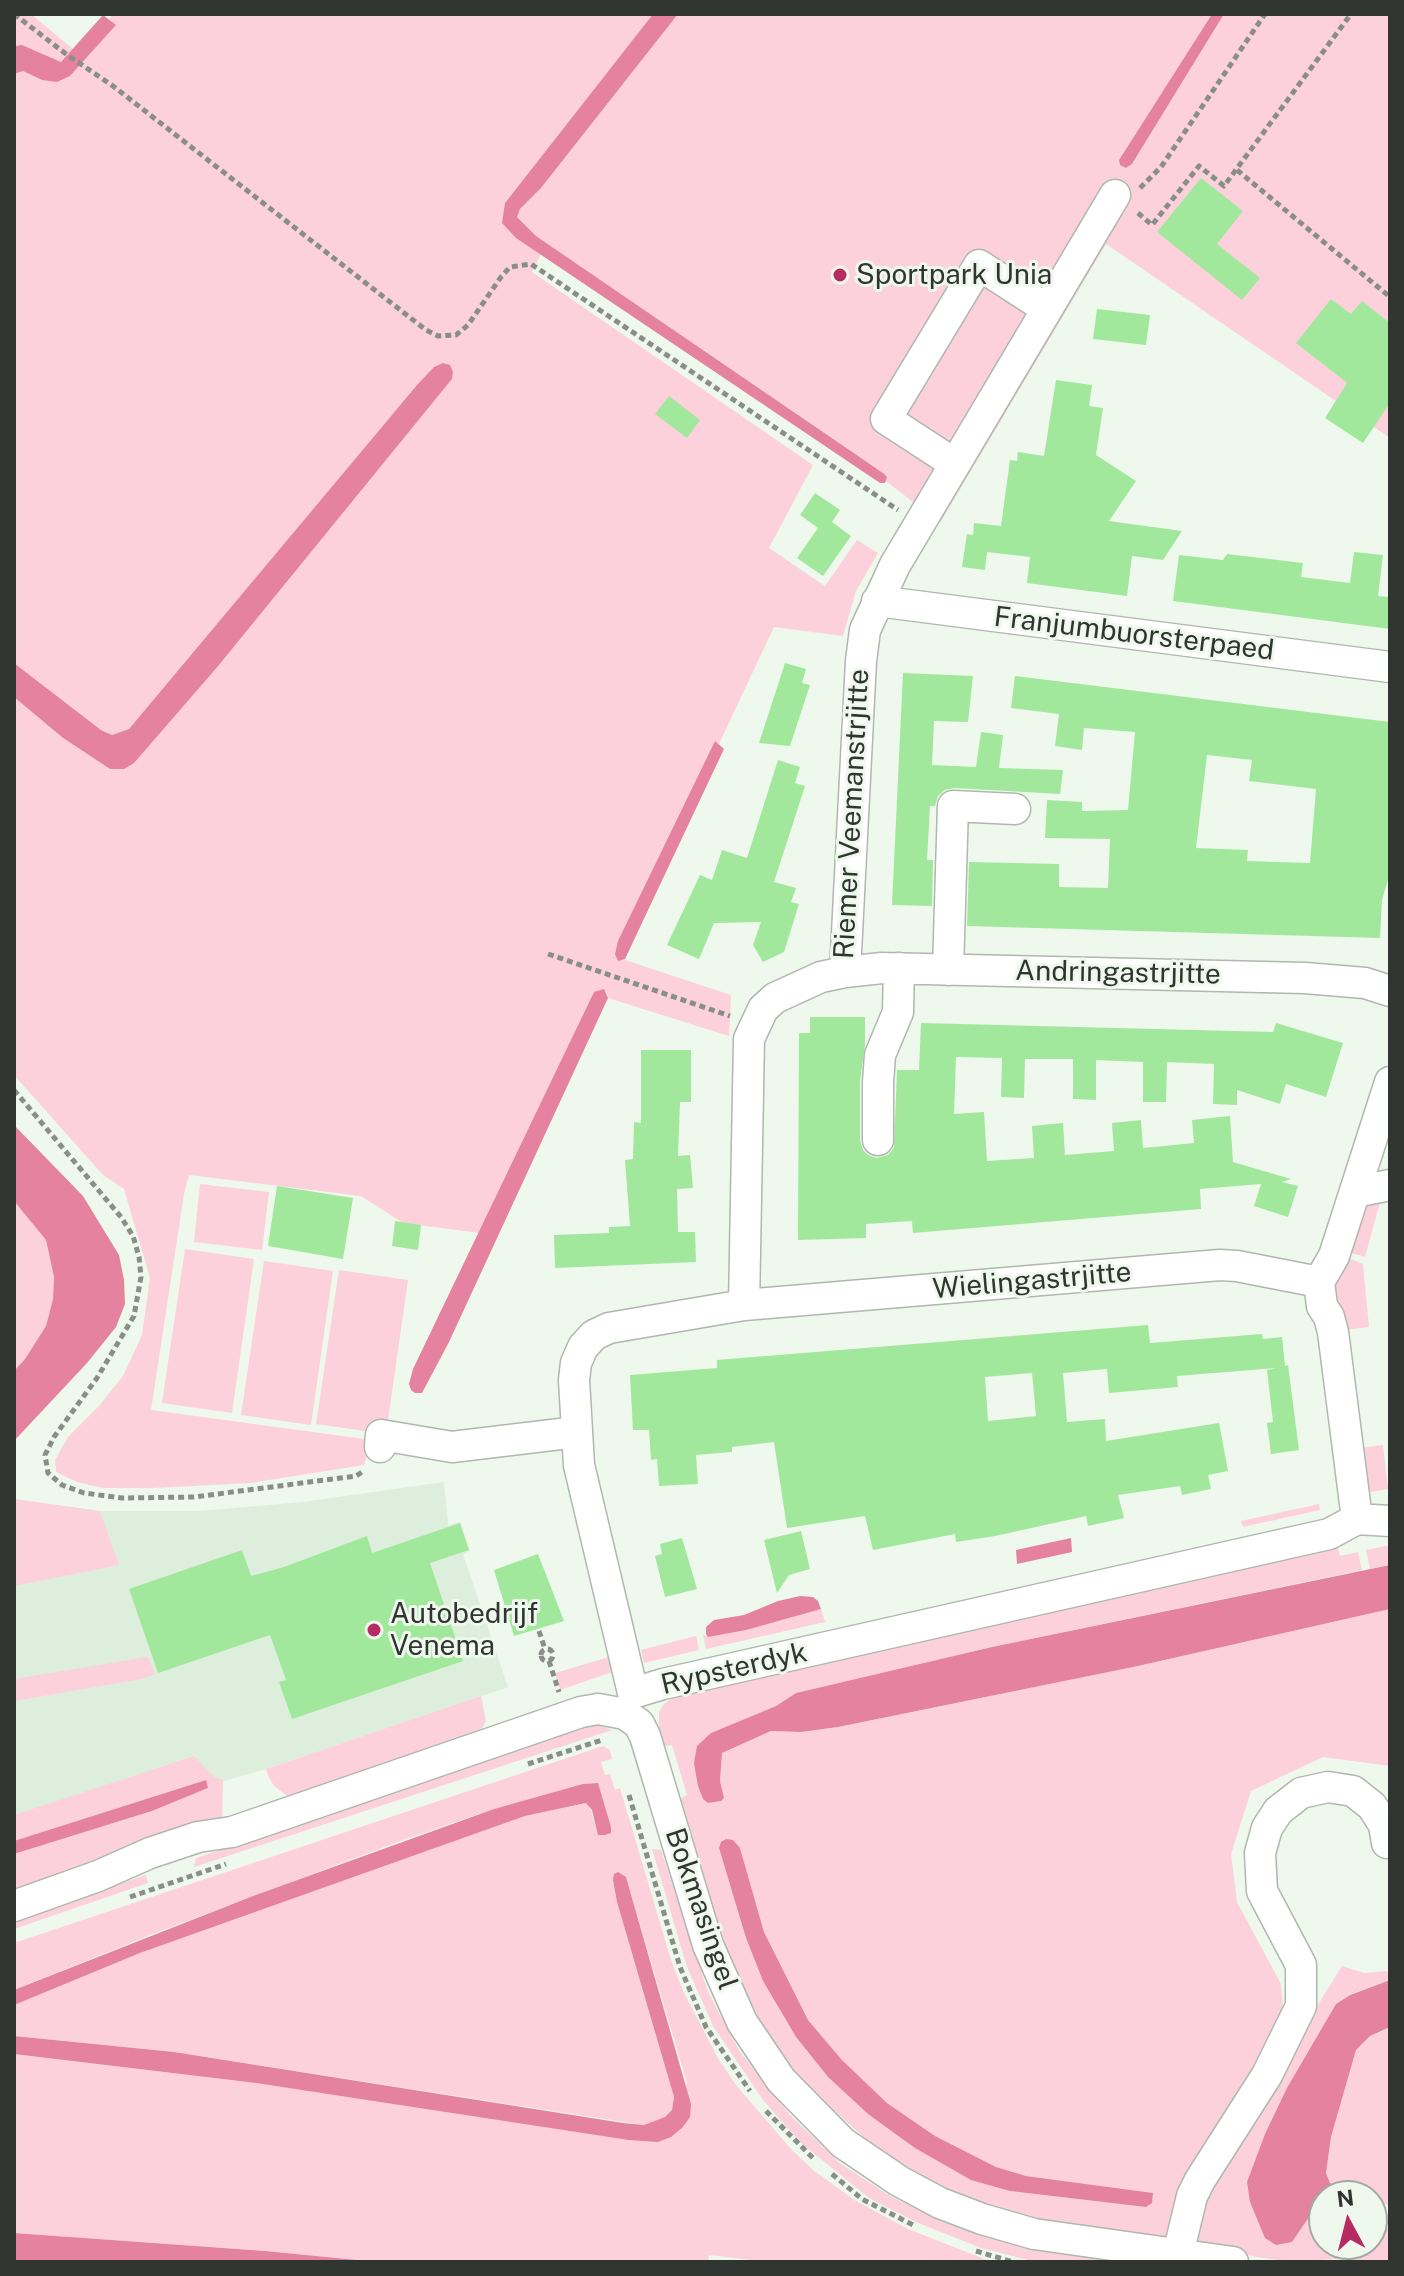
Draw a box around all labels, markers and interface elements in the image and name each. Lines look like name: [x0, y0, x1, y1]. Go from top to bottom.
place label: Sportpark Unia: [856, 258, 1052, 292]
marker: Sportpark Unia: [831, 266, 849, 284]
street label: Franjumbuorsterpaed: [992, 600, 1276, 668]
street label: Riemer Veemanstrjitte: [828, 668, 876, 960]
street label: Andringastrjitte: [1015, 954, 1221, 992]
street label: Wielingastrjitte: [931, 1256, 1133, 1306]
place label: Autobedrijf Venema: [390, 1597, 538, 1663]
marker: Autobedrijf Venema: [365, 1621, 383, 1639]
street label: Rypsterdyk: [658, 1636, 810, 1702]
street label: Bokmasingel: [658, 1824, 744, 1994]
north arrow: [1308, 2180, 1388, 2260]
text: N: [1335, 2184, 1355, 2212]

